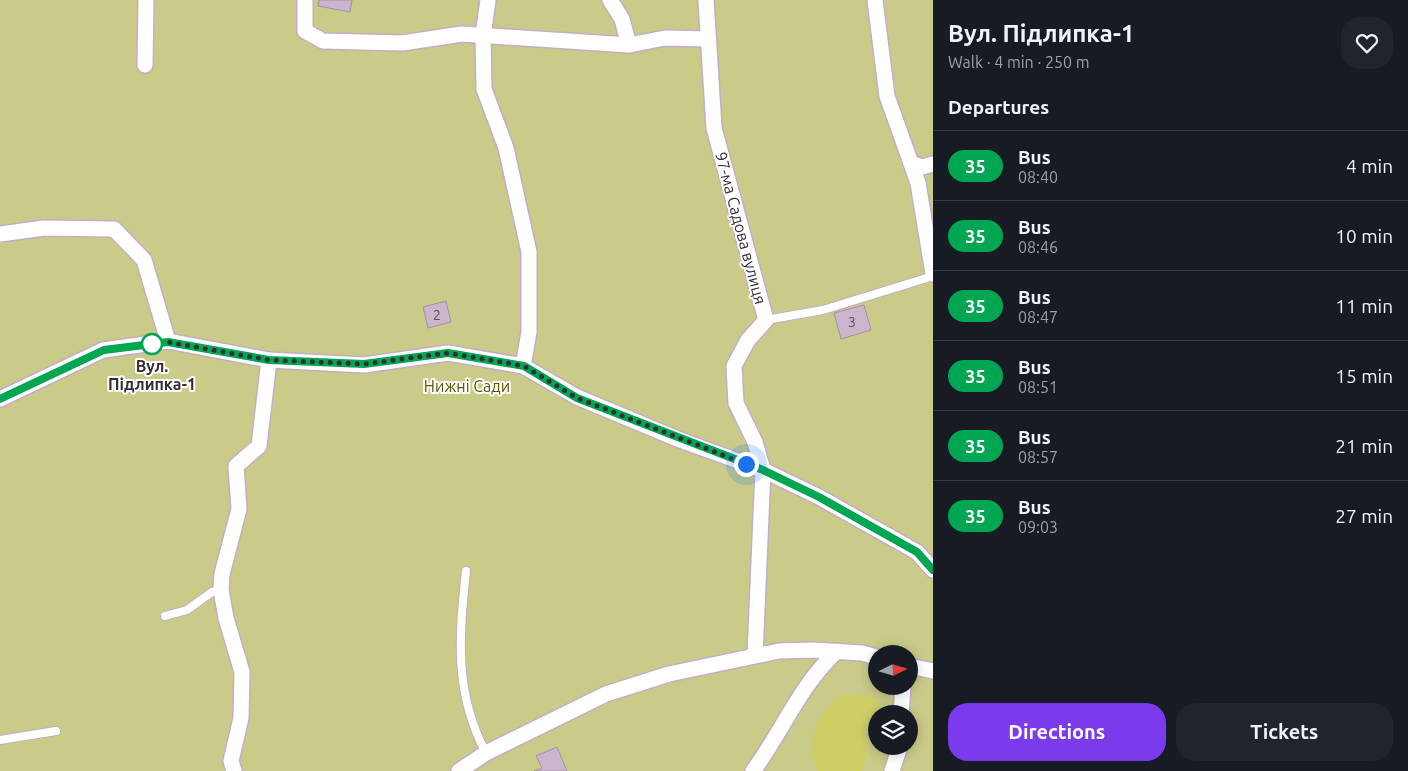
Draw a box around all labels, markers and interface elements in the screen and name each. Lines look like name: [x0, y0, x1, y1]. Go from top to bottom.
button: heart: [1341, 17, 1393, 69]
text: Вул. Підлипка-1: [948, 20, 1135, 47]
text: Walk · 4 min · 250 m: [948, 53, 1090, 71]
text: Departures: [948, 96, 1049, 118]
text: Bus: [1018, 146, 1051, 168]
street label: 97-ма Садова вулиця: [712, 150, 770, 306]
text: 4 min: [1346, 155, 1393, 177]
text: 35: [965, 156, 986, 176]
text: 08:40: [1018, 168, 1058, 186]
text: Bus: [1018, 216, 1051, 238]
text: 10 min: [1335, 225, 1393, 247]
text: 35: [965, 226, 986, 246]
text: 08:46: [1018, 238, 1058, 256]
text: Bus: [1018, 286, 1051, 308]
text: 11 min: [1335, 295, 1393, 317]
text: 35: [965, 296, 986, 316]
house number: 2: [433, 307, 441, 323]
text: 08:47: [1018, 308, 1058, 326]
house number: 3: [848, 314, 856, 330]
marker: Вул. Підлипка-1: [141, 333, 163, 355]
text: Bus: [1018, 356, 1051, 378]
place label: Вул. Підлипка-1: [108, 357, 196, 393]
text: 15 min: [1335, 365, 1393, 387]
text: 35: [965, 366, 986, 386]
park label: Нижні Сади: [424, 377, 510, 395]
text: 08:51: [1018, 378, 1058, 396]
text: Bus: [1018, 426, 1051, 448]
text: 21 min: [1335, 435, 1393, 457]
text: 35: [965, 436, 986, 456]
text: 08:57: [1018, 448, 1058, 466]
your location: [734, 452, 759, 477]
text: Bus: [1018, 496, 1051, 518]
text: 27 min: [1335, 505, 1393, 527]
text: 35: [965, 506, 986, 526]
text: 09:03: [1018, 518, 1058, 536]
north arrow: [868, 645, 918, 695]
map controls: [868, 645, 918, 755]
button: Directions: [948, 703, 1166, 761]
button: Tickets: [1176, 703, 1393, 761]
button: layers: [868, 705, 918, 755]

